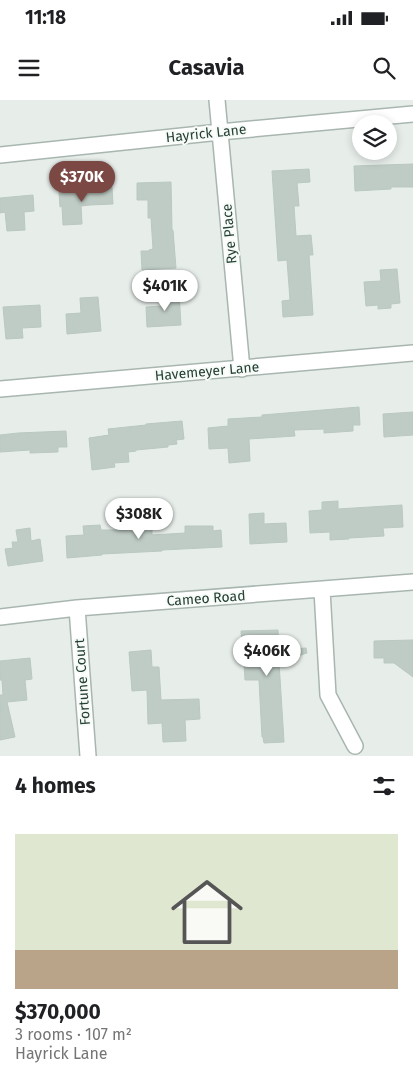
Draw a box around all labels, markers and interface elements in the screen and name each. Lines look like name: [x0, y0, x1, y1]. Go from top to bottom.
text: 11:18: [25, 6, 66, 29]
icon: menu: [15, 54, 43, 82]
text: Casavia: [169, 54, 244, 81]
icon: search: [370, 54, 398, 82]
map controls: [352, 115, 397, 160]
button: layers: [352, 115, 397, 160]
street label: Hayrick Lane: [165, 121, 247, 146]
pin: $370K: [47, 161, 117, 203]
text: $370K: [60, 167, 104, 186]
street label: Rye Place: [218, 203, 241, 265]
pin: $401K: [130, 270, 200, 312]
text: $401K: [143, 276, 187, 295]
street label: Havemeyer Lane: [154, 358, 260, 385]
pin: $308K: [104, 498, 174, 540]
text: $308K: [116, 504, 162, 523]
street label: Cameo Road: [166, 587, 246, 610]
pin: $406K: [232, 634, 302, 677]
street label: Fortune Court: [71, 637, 94, 726]
text: $406K: [244, 641, 290, 660]
icon: filters: [370, 772, 398, 800]
text: 4 homes: [15, 773, 96, 799]
icon: home: [162, 867, 252, 957]
text: $370,000: [15, 999, 101, 1025]
text: 3 rooms · 107 m²: [15, 1025, 132, 1044]
text: Hayrick Lane: [15, 1044, 108, 1063]

